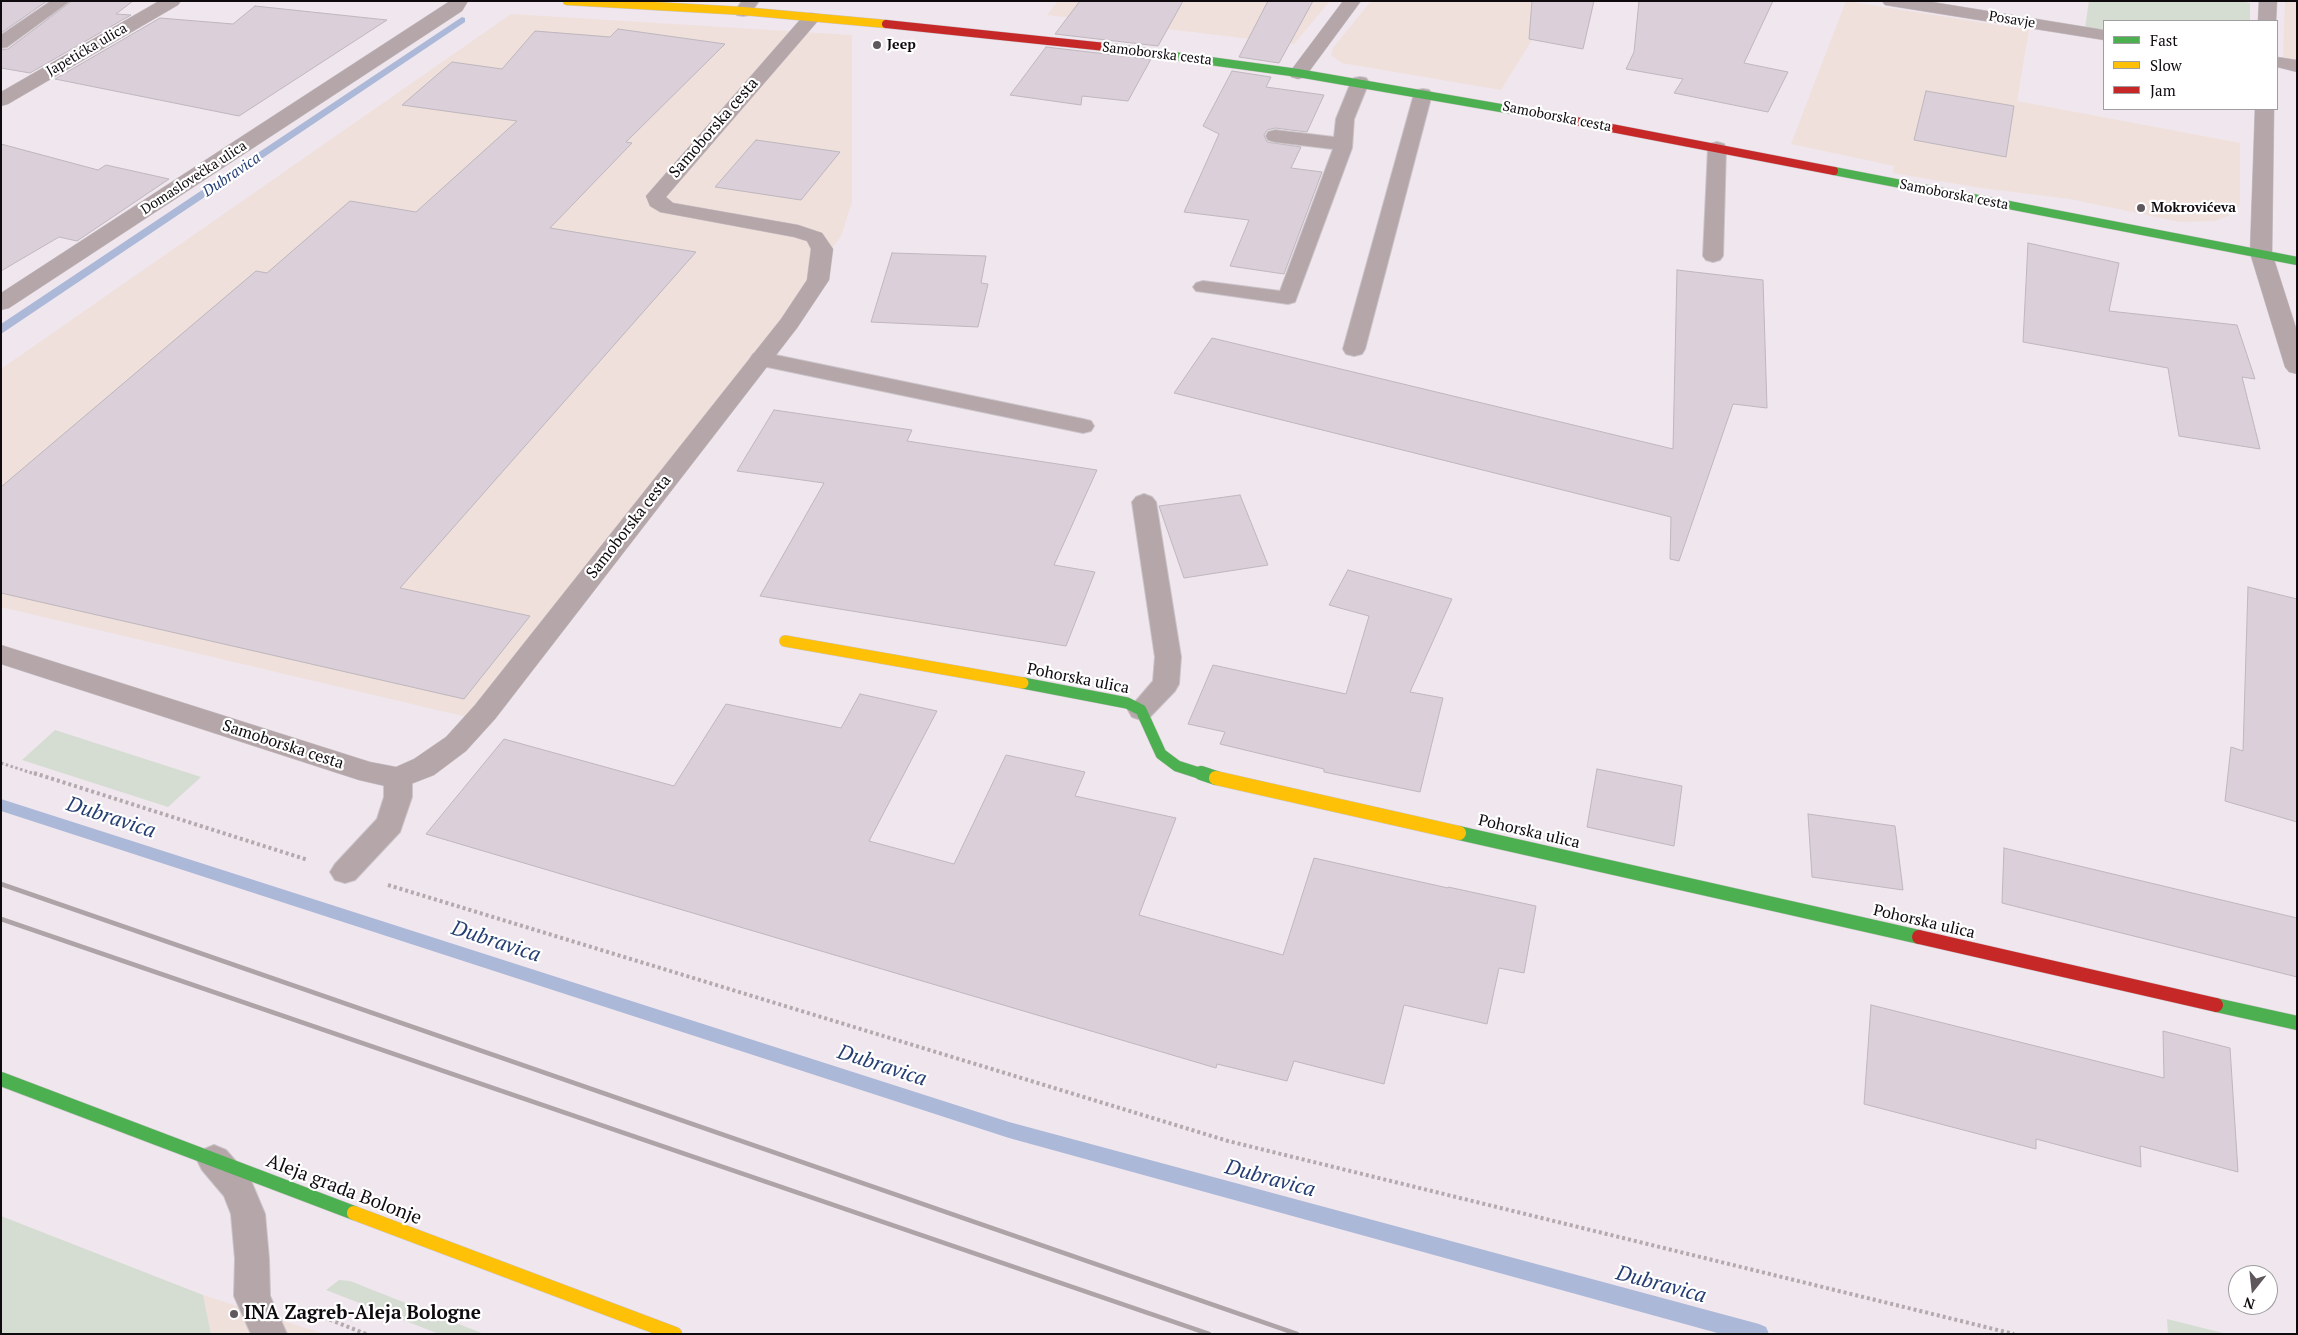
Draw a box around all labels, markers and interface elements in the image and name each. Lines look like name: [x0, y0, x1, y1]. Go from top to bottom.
street label: Posavje: [1987, 8, 2037, 32]
street label: Japetićka ulica: [44, 20, 130, 80]
legend: [2103, 20, 2278, 110]
text: Fast: [2150, 30, 2178, 50]
place label: Jeep: [887, 37, 916, 53]
marker: Jeep: [871, 39, 883, 51]
street label: Samoborska cesta: [1101, 39, 1213, 69]
text: Slow: [2150, 55, 2182, 75]
street label: Samoborska cesta: [665, 74, 763, 182]
text: Jam: [2150, 80, 2176, 100]
street label: Samoborska cesta: [1501, 98, 1613, 136]
street label: Domaslovečka ulica: [138, 138, 250, 218]
water label: Dubravica: [200, 149, 264, 201]
street label: Samoborska cesta: [1898, 176, 2010, 214]
place label: Mokrovićeva: [2151, 200, 2236, 216]
marker: Mokrovićeva: [2135, 202, 2147, 214]
street label: Samoborska cesta: [583, 471, 675, 583]
street label: Pohorska ulica: [1025, 660, 1131, 698]
street label: Samoborska cesta: [220, 716, 346, 774]
water label: Dubravica: [63, 792, 159, 844]
street label: Pohorska ulica: [1476, 811, 1582, 853]
street label: Pohorska ulica: [1871, 901, 1977, 943]
water label: Dubravica: [448, 916, 544, 968]
water label: Dubravica: [834, 1040, 930, 1092]
street label: Aleja grada Bolonje: [263, 1150, 425, 1230]
water label: Dubravica: [1222, 1155, 1318, 1203]
water label: Dubravica: [1613, 1261, 1709, 1309]
north arrow: [2228, 1265, 2278, 1315]
text: N: [2241, 1293, 2257, 1315]
place label: INA Zagreb-Aleja Bologne: [244, 1303, 481, 1325]
marker: INA Zagreb-Aleja Bologne: [228, 1308, 240, 1320]

